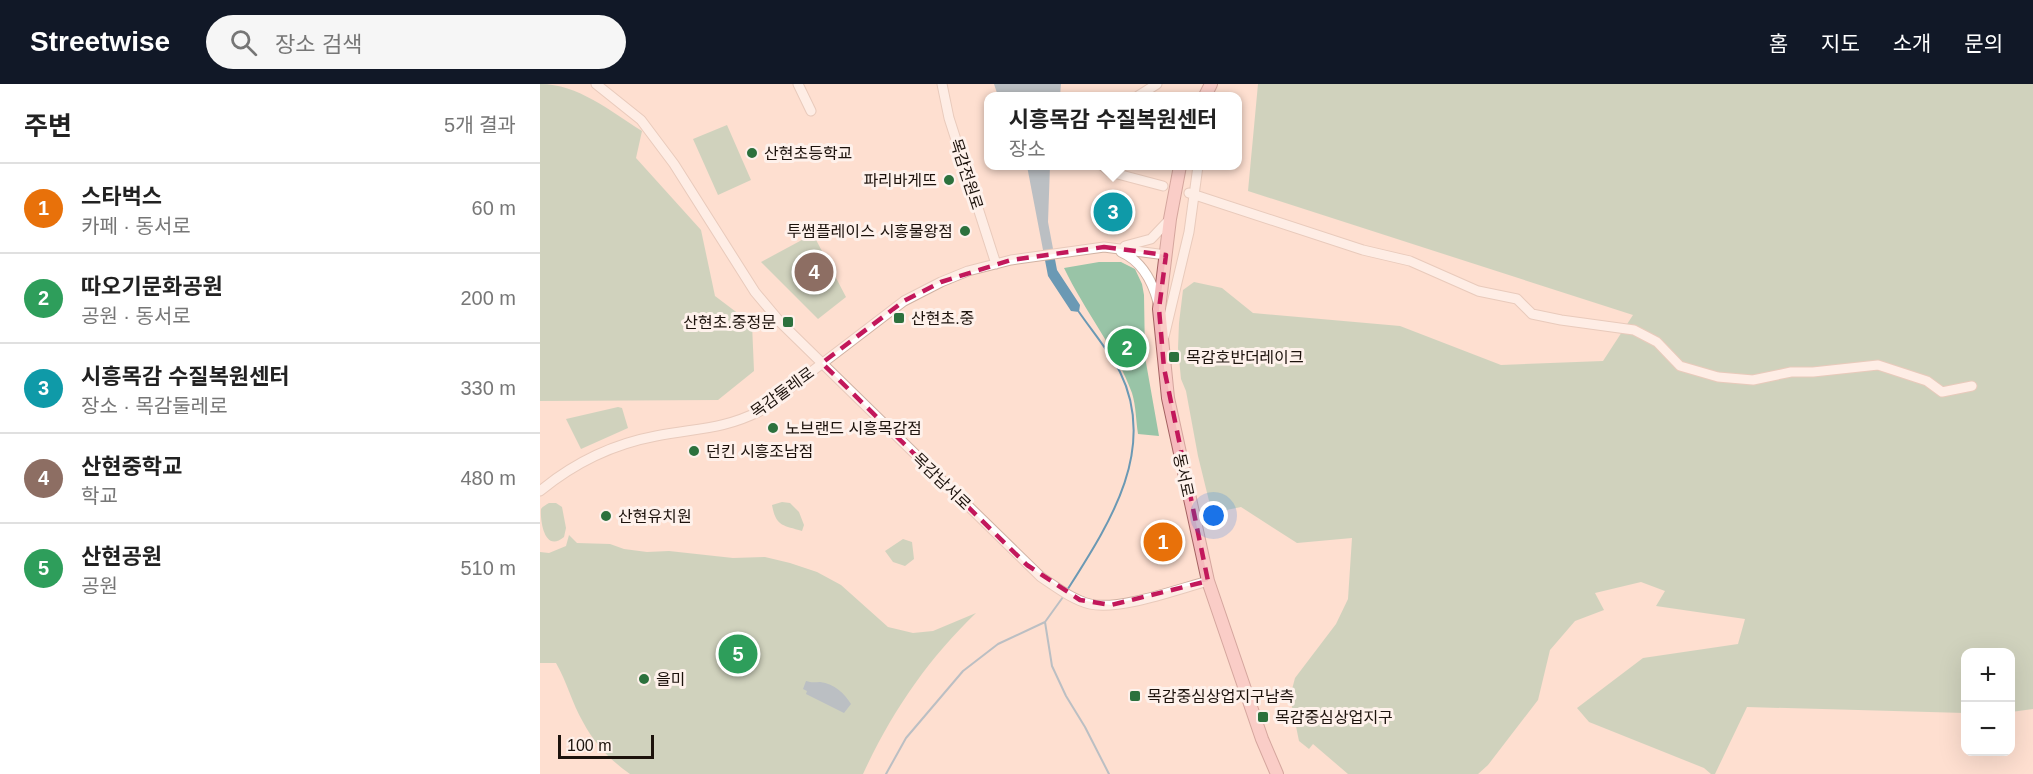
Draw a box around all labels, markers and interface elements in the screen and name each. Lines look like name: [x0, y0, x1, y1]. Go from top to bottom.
search box: [206, 15, 626, 69]
text: Streetwise: [30, 26, 170, 57]
icon: search: [227, 26, 260, 59]
text: 장소 검색: [275, 32, 362, 57]
text: 홈: [1769, 32, 1788, 55]
text: 지도: [1821, 32, 1860, 55]
text: 소개: [1893, 32, 1931, 55]
text: 문의: [1964, 32, 2003, 55]
popup: [984, 92, 1242, 170]
text: 시흥목감 수질복원센터: [1009, 107, 1217, 132]
text: 주변: [24, 111, 72, 141]
text: 5개 결과: [444, 114, 516, 136]
street label: 목감전원로: [947, 137, 986, 212]
text: 장소: [1009, 138, 1046, 160]
place label: 산현초등학교: [764, 145, 852, 162]
marker: 산현초등학교: [745, 146, 759, 160]
place label: 파리바게뜨: [863, 172, 937, 189]
marker: 파리바게뜨: [942, 173, 956, 187]
text: 스타벅스: [81, 184, 162, 209]
pin: 3: [1094, 190, 1132, 234]
text: 1: [38, 197, 49, 219]
text: 60 m: [472, 197, 516, 219]
text: 카페 · 동서로: [81, 215, 191, 237]
place label: 투썸플레이스 시흥물왕점: [787, 223, 953, 240]
marker: 투썸플레이스 시흥물왕점: [958, 224, 972, 238]
pin: 4: [794, 250, 834, 294]
text: 따오기문화공원: [81, 274, 223, 299]
text: 2: [38, 287, 49, 309]
text: 200 m: [460, 287, 516, 309]
text: 공원 · 동서로: [81, 305, 191, 327]
place label: 산현초.중: [911, 310, 974, 327]
marker: 산현초.중: [892, 311, 906, 325]
place label: 산현초.중정문: [683, 314, 776, 331]
marker: 산현초.중정문: [781, 315, 795, 329]
pin: 2: [1108, 326, 1146, 370]
place label: 목감호반더레이크: [1186, 349, 1304, 366]
marker: 목감호반더레이크: [1167, 350, 1181, 364]
text: 시흥목감 수질복원센터: [81, 364, 290, 389]
street label: 목감둘레로: [748, 364, 817, 421]
text: 3: [38, 377, 49, 399]
text: 330 m: [460, 377, 516, 399]
text: 장소 · 목감둘레로: [81, 395, 228, 417]
place label: 노브랜드 시흥목감점: [785, 420, 922, 437]
marker: 노브랜드 시흥목감점: [766, 421, 780, 435]
place label: 던킨 시흥조남점: [706, 443, 814, 460]
marker: 던킨 시흥조남점: [687, 444, 701, 458]
street label: 목감남서로: [909, 450, 974, 513]
street label: 동서로: [1171, 452, 1196, 499]
text: 산현중학교: [81, 454, 182, 479]
text: 4: [38, 467, 49, 489]
text: 480 m: [460, 467, 516, 489]
text: 학교: [81, 485, 118, 507]
your location: [1199, 501, 1228, 530]
place label: 산현유치원: [618, 508, 692, 525]
marker: 산현유치원: [599, 509, 613, 523]
pin: 1: [1144, 520, 1182, 564]
text: 산현공원: [81, 544, 162, 569]
text: 5: [38, 557, 49, 579]
text: 510 m: [460, 557, 516, 579]
text: 공원: [81, 575, 118, 597]
pin: 5: [718, 632, 758, 676]
map controls: [1961, 648, 2015, 756]
button: +: [1961, 648, 2015, 702]
place label: 을미: [656, 671, 685, 688]
marker: 을미: [637, 672, 651, 686]
place label: 목감중심상업지구남측: [1147, 688, 1294, 705]
marker: 목감중심상업지구남측: [1128, 689, 1142, 703]
button: −: [1961, 702, 2015, 756]
place label: 목감중심상업지구: [1275, 709, 1393, 726]
marker: 목감중심상업지구: [1256, 710, 1270, 724]
scale bar: [558, 732, 654, 760]
text: 100 m: [567, 737, 611, 754]

